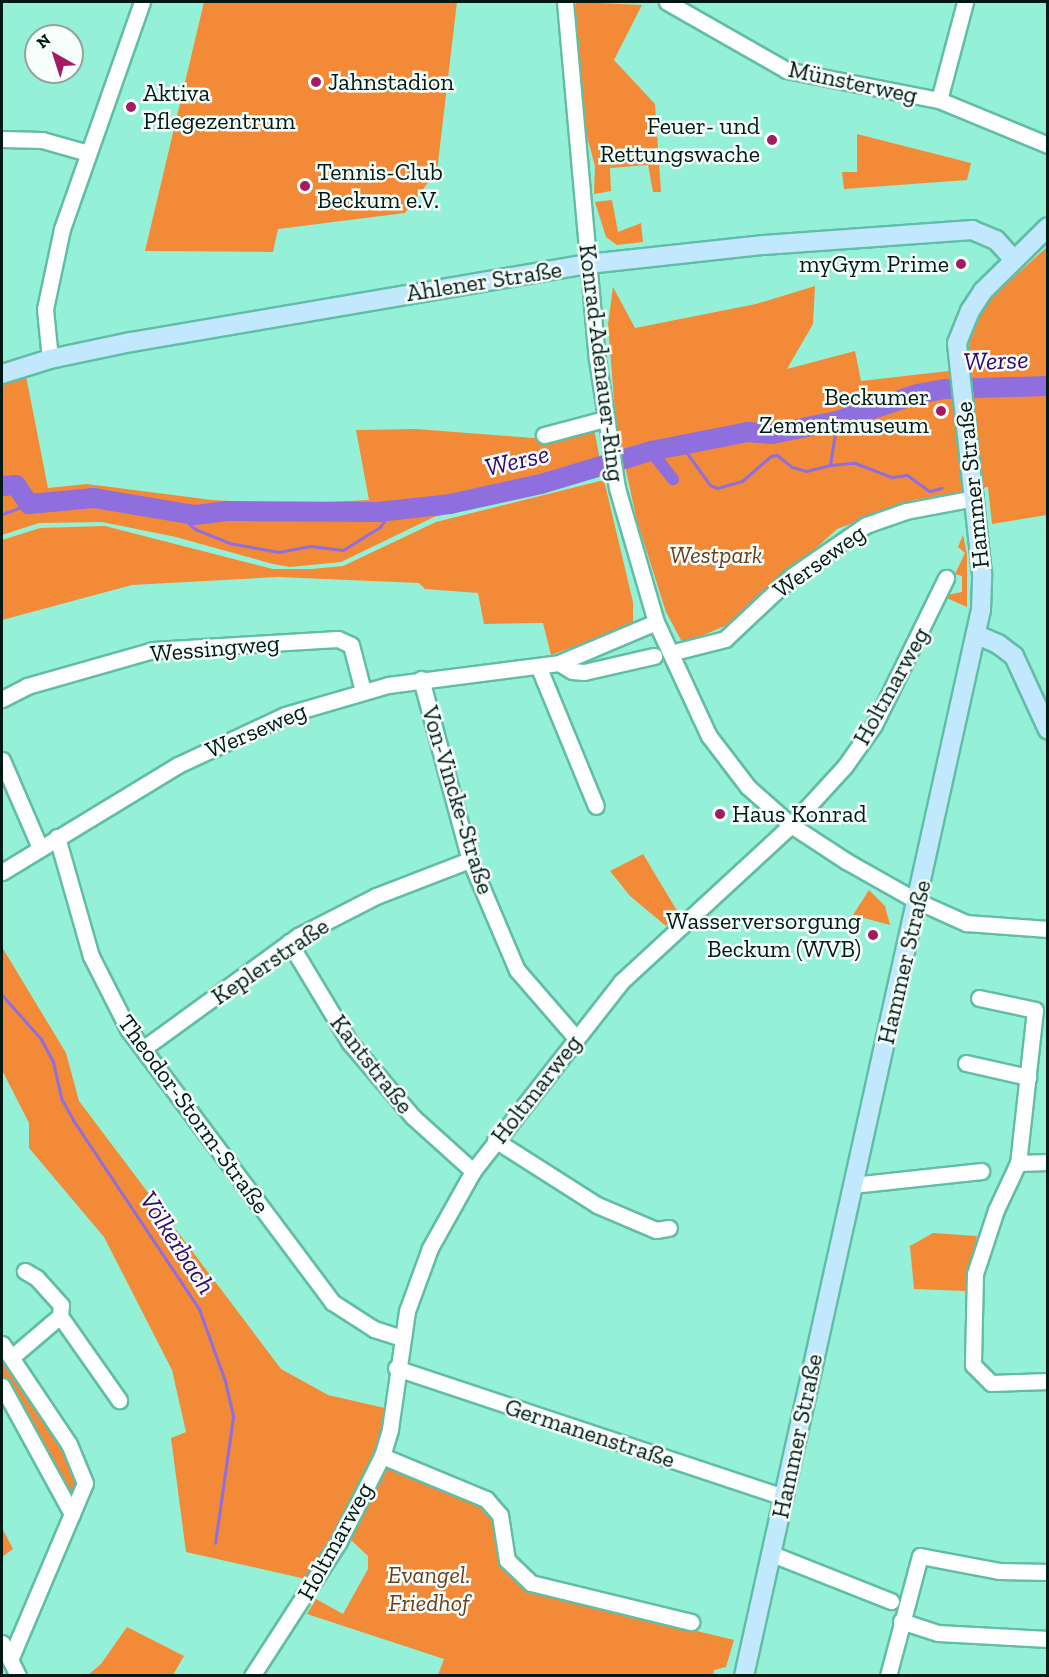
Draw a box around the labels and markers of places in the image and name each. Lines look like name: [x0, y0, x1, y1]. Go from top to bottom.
place label: Jahnstadion: [328, 68, 454, 96]
marker: Jahnstadion: [309, 75, 323, 89]
place label: Aktiva Pflegezentrum: [143, 79, 295, 135]
marker: Aktiva Pflegezentrum: [124, 100, 138, 114]
place label: Feuer- und Rettungswache: [600, 112, 760, 168]
marker: Feuer- und Rettungswache: [765, 133, 779, 147]
place label: Tennis-Club Beckum e.V.: [317, 158, 443, 214]
marker: Tennis-Club Beckum e.V.: [298, 179, 312, 193]
place label: myGym Prime: [799, 250, 949, 278]
marker: myGym Prime: [954, 257, 968, 271]
place label: Beckumer Zementmuseum: [759, 383, 929, 439]
marker: Beckumer Zementmuseum: [934, 404, 948, 418]
place label: Haus Konrad: [732, 800, 867, 828]
marker: Haus Konrad: [713, 807, 727, 821]
place label: Wasserversorgung Beckum (WVB): [666, 907, 861, 963]
marker: Wasserversorgung Beckum (WVB): [866, 928, 880, 942]

